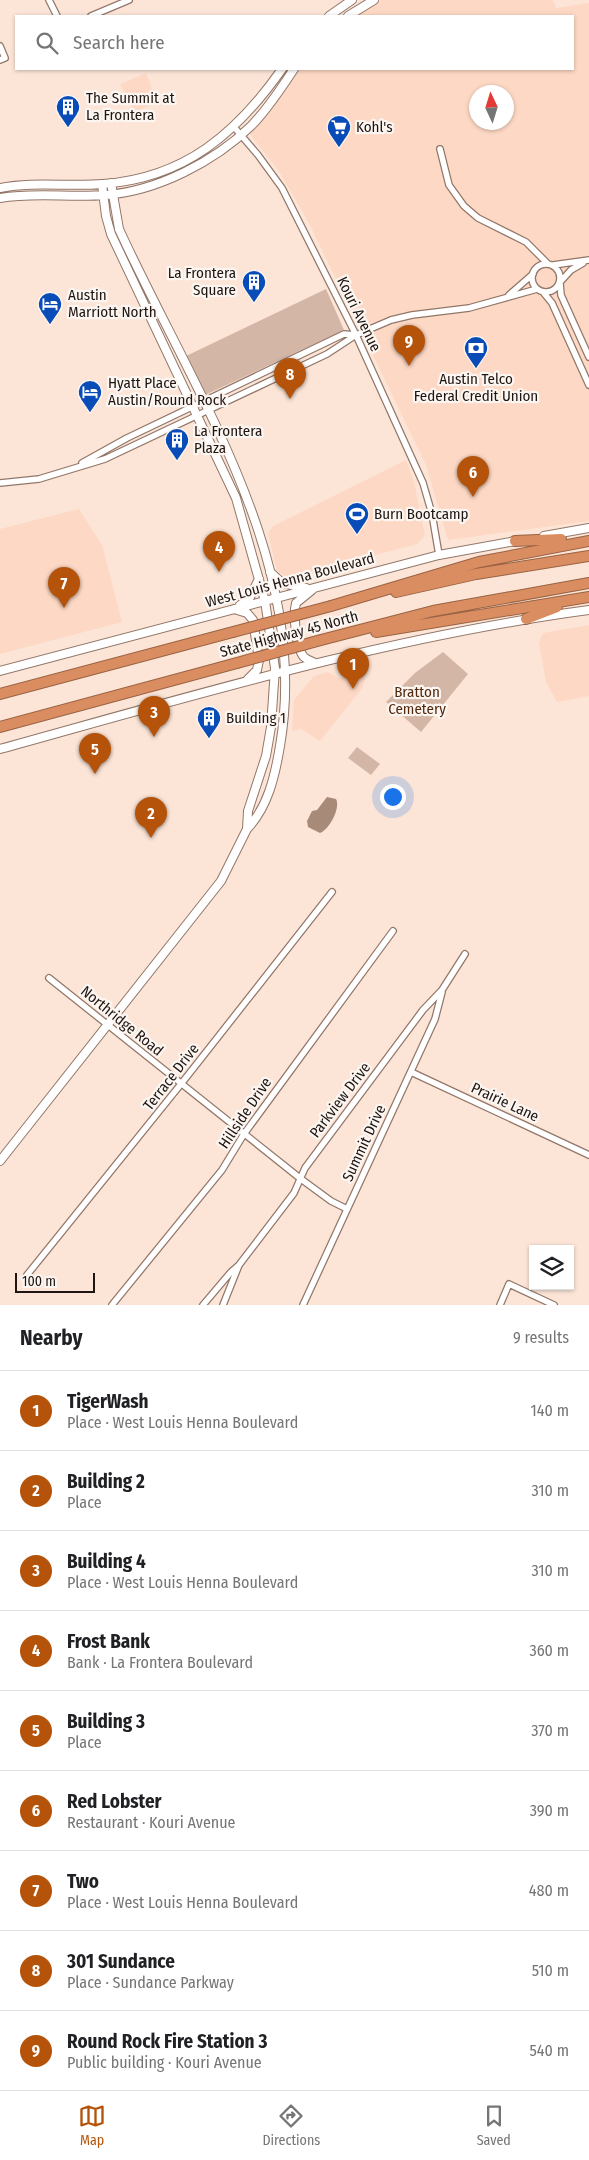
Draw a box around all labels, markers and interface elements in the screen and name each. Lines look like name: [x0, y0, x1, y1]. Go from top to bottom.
search box: [15, 15, 574, 70]
icon: search: [33, 29, 61, 57]
text: Search here: [73, 31, 165, 54]
north arrow: [469, 85, 514, 130]
place label: The Summit at La Frontera: [86, 89, 175, 124]
building icon: The Summit at La Frontera: [55, 94, 81, 128]
supermarket icon: Kohl's: [326, 114, 352, 148]
place label: Kohl's: [356, 118, 393, 136]
place label: La Frontera Square: [168, 264, 236, 299]
building icon: La Frontera Square: [241, 269, 267, 303]
street label: Kouri Avenue: [333, 274, 385, 354]
place label: Austin Marriott North: [68, 286, 157, 321]
hotel icon: Austin Marriott North: [37, 291, 63, 325]
pin: 9: [393, 325, 425, 366]
bank icon: Austin Telco Federal Credit Union: [463, 335, 489, 369]
pin: 8: [274, 358, 306, 399]
place label: Austin Telco Federal Credit Union: [414, 370, 538, 405]
place label: Hyatt Place Austin/Round Rock: [108, 374, 226, 409]
hotel icon: Hyatt Place Austin/Round Rock: [77, 379, 103, 413]
place label: La Frontera Plaza: [194, 422, 262, 457]
building icon: La Frontera Plaza: [164, 427, 190, 461]
pin: 6: [457, 456, 489, 497]
sports icon: Burn Bootcamp: [344, 501, 370, 535]
place label: Burn Bootcamp: [374, 505, 469, 523]
pin: 4: [203, 531, 235, 572]
street label: West Louis Henna Boulevard: [204, 549, 376, 611]
pin: 7: [48, 567, 80, 608]
street label: State Highway 45 North: [218, 607, 360, 661]
pin: 1: [337, 648, 369, 689]
park label: Bratton Cemetery: [388, 683, 446, 718]
pin: 3: [138, 696, 170, 737]
building icon: Building 1: [196, 705, 222, 739]
place label: Building 1: [226, 709, 286, 727]
pin: 5: [79, 733, 111, 774]
your location: [380, 784, 406, 810]
pin: 2: [135, 797, 167, 838]
street label: Northridge Road: [77, 982, 167, 1060]
street label: Terrace Drive: [139, 1040, 203, 1114]
street label: Parkview Drive: [306, 1059, 374, 1141]
street label: Hillside Drive: [215, 1074, 275, 1152]
street label: Prairie Lane: [468, 1079, 542, 1125]
street label: Summit Drive: [338, 1102, 390, 1184]
map controls: [529, 1245, 574, 1290]
button: layers: [529, 1245, 574, 1290]
scale bar: [15, 1270, 95, 1293]
text: 100 m: [22, 1273, 56, 1290]
text: Nearby: [20, 1325, 82, 1351]
text: 9 results: [513, 1328, 569, 1347]
text: TigerWash: [67, 1390, 149, 1413]
text: 1: [33, 1401, 39, 1420]
text: 140 m: [531, 1401, 569, 1420]
text: Place · West Louis Henna Boulevard: [67, 1413, 298, 1432]
text: Building 2: [67, 1470, 145, 1493]
text: 2: [32, 1481, 40, 1500]
text: 310 m: [532, 1481, 569, 1500]
text: Place: [67, 1493, 102, 1512]
text: Building 4: [67, 1550, 146, 1573]
text: 3: [32, 1561, 40, 1580]
text: 310 m: [532, 1561, 569, 1580]
text: Place · West Louis Henna Boulevard: [67, 1573, 298, 1592]
text: Frost Bank: [67, 1630, 150, 1653]
text: 4: [32, 1641, 40, 1660]
text: 360 m: [529, 1641, 569, 1660]
text: Bank · La Frontera Boulevard: [67, 1653, 253, 1672]
text: Building 3: [67, 1710, 145, 1733]
text: 5: [32, 1721, 40, 1740]
text: 370 m: [531, 1721, 569, 1740]
text: Place: [67, 1733, 102, 1752]
text: Red Lobster: [67, 1790, 162, 1813]
text: 6: [32, 1801, 40, 1820]
text: 390 m: [530, 1801, 569, 1820]
text: Restaurant · Kouri Avenue: [67, 1813, 236, 1832]
text: Two: [67, 1870, 99, 1893]
text: 7: [33, 1881, 39, 1900]
text: 480 m: [529, 1881, 569, 1900]
text: Place · West Louis Henna Boulevard: [67, 1893, 298, 1912]
text: 301 Sundance: [67, 1950, 175, 1973]
text: 8: [32, 1961, 40, 1980]
text: 510 m: [532, 1961, 569, 1980]
text: Place · Sundance Parkway: [67, 1973, 234, 1992]
text: Round Rock Fire Station 3: [67, 2030, 267, 2053]
text: 9: [32, 2041, 40, 2060]
text: 540 m: [530, 2041, 569, 2060]
text: Public building · Kouri Avenue: [67, 2053, 262, 2072]
tab: Map: [78, 2102, 106, 2149]
tab: Directions: [262, 2102, 320, 2149]
tab: Saved: [477, 2102, 511, 2149]

